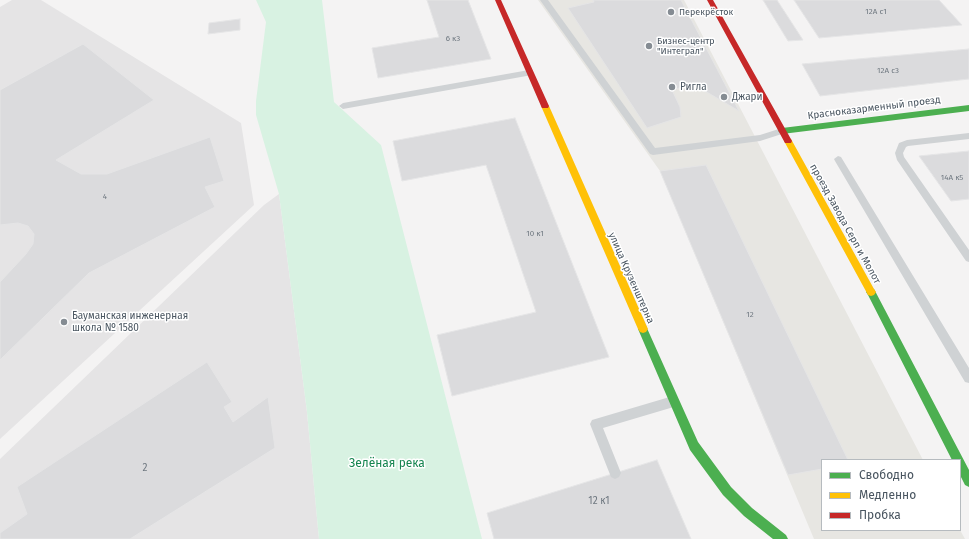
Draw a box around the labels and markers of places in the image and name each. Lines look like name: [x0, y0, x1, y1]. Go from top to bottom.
marker: Перекрёсток: [666, 7, 676, 17]
place label: Перекрёсток: [679, 7, 733, 17]
place label: Бизнес-центр "Интеграл": [657, 36, 715, 57]
marker: Бизнес-центр "Интеграл": [644, 41, 654, 51]
place label: Ригла: [680, 81, 707, 93]
marker: Ригла: [667, 82, 677, 92]
place label: Джари: [732, 91, 763, 103]
marker: Джари: [719, 92, 729, 102]
place label: Бауманская инженерная школа № 1580: [72, 310, 188, 334]
marker: Бауманская инженерная школа № 1580: [59, 317, 69, 327]

